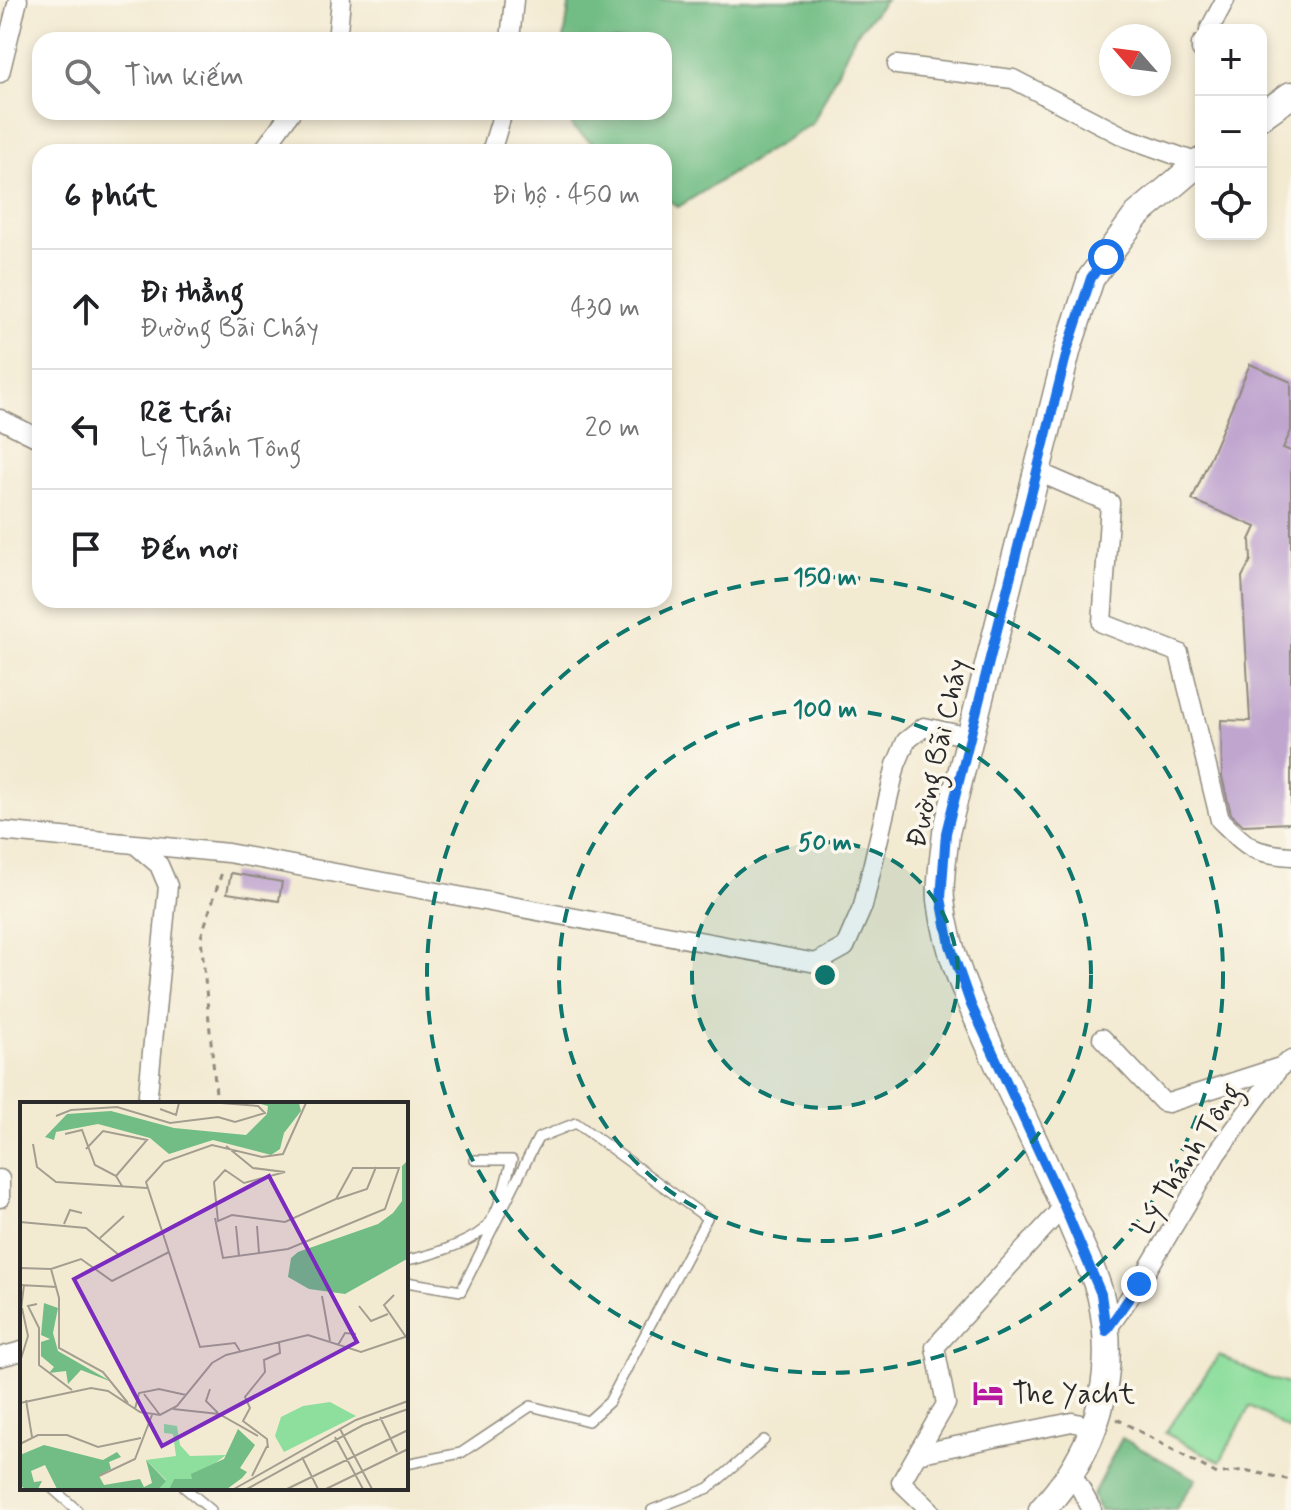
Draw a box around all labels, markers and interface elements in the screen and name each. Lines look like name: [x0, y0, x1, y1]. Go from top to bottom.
north arrow: [1099, 24, 1171, 96]
map controls: [1195, 24, 1267, 240]
button: +: [1195, 24, 1267, 96]
search box: [32, 32, 672, 120]
icon: search: [60, 54, 104, 98]
text: Tìm kiếm: [124, 57, 244, 96]
button: −: [1195, 96, 1267, 168]
button: locate: [1195, 168, 1267, 240]
text: 6 phút: [64, 174, 157, 219]
text: Đi bộ · 450 m: [492, 179, 640, 213]
route start: [1088, 239, 1124, 275]
text: Đi thẳng: [140, 273, 244, 312]
icon: ahead: [64, 287, 108, 331]
text: 430 m: [571, 292, 640, 326]
text: Đường Bãi Cháy: [140, 312, 319, 346]
text: Rẽ trái: [140, 393, 231, 432]
icon: left: [64, 407, 108, 451]
text: 20 m: [585, 412, 640, 446]
text: Lý Thánh Tông: [140, 432, 302, 466]
icon: arrive: [64, 527, 108, 571]
text: Đến nơi: [140, 530, 238, 569]
text: 150 m: [793, 563, 857, 594]
street label: Đường Bãi Cháy: [899, 656, 981, 852]
text: 100 m: [793, 695, 857, 726]
text: 50 m: [798, 828, 852, 859]
centre of rings: [811, 961, 839, 989]
street label: Lý Thánh Tông: [1125, 1076, 1254, 1244]
inset map: [20, 1102, 408, 1490]
route end: [1121, 1266, 1157, 1302]
hotel icon: The Yacht: [971, 1376, 1005, 1410]
place label: The Yacht: [1012, 1377, 1136, 1414]

